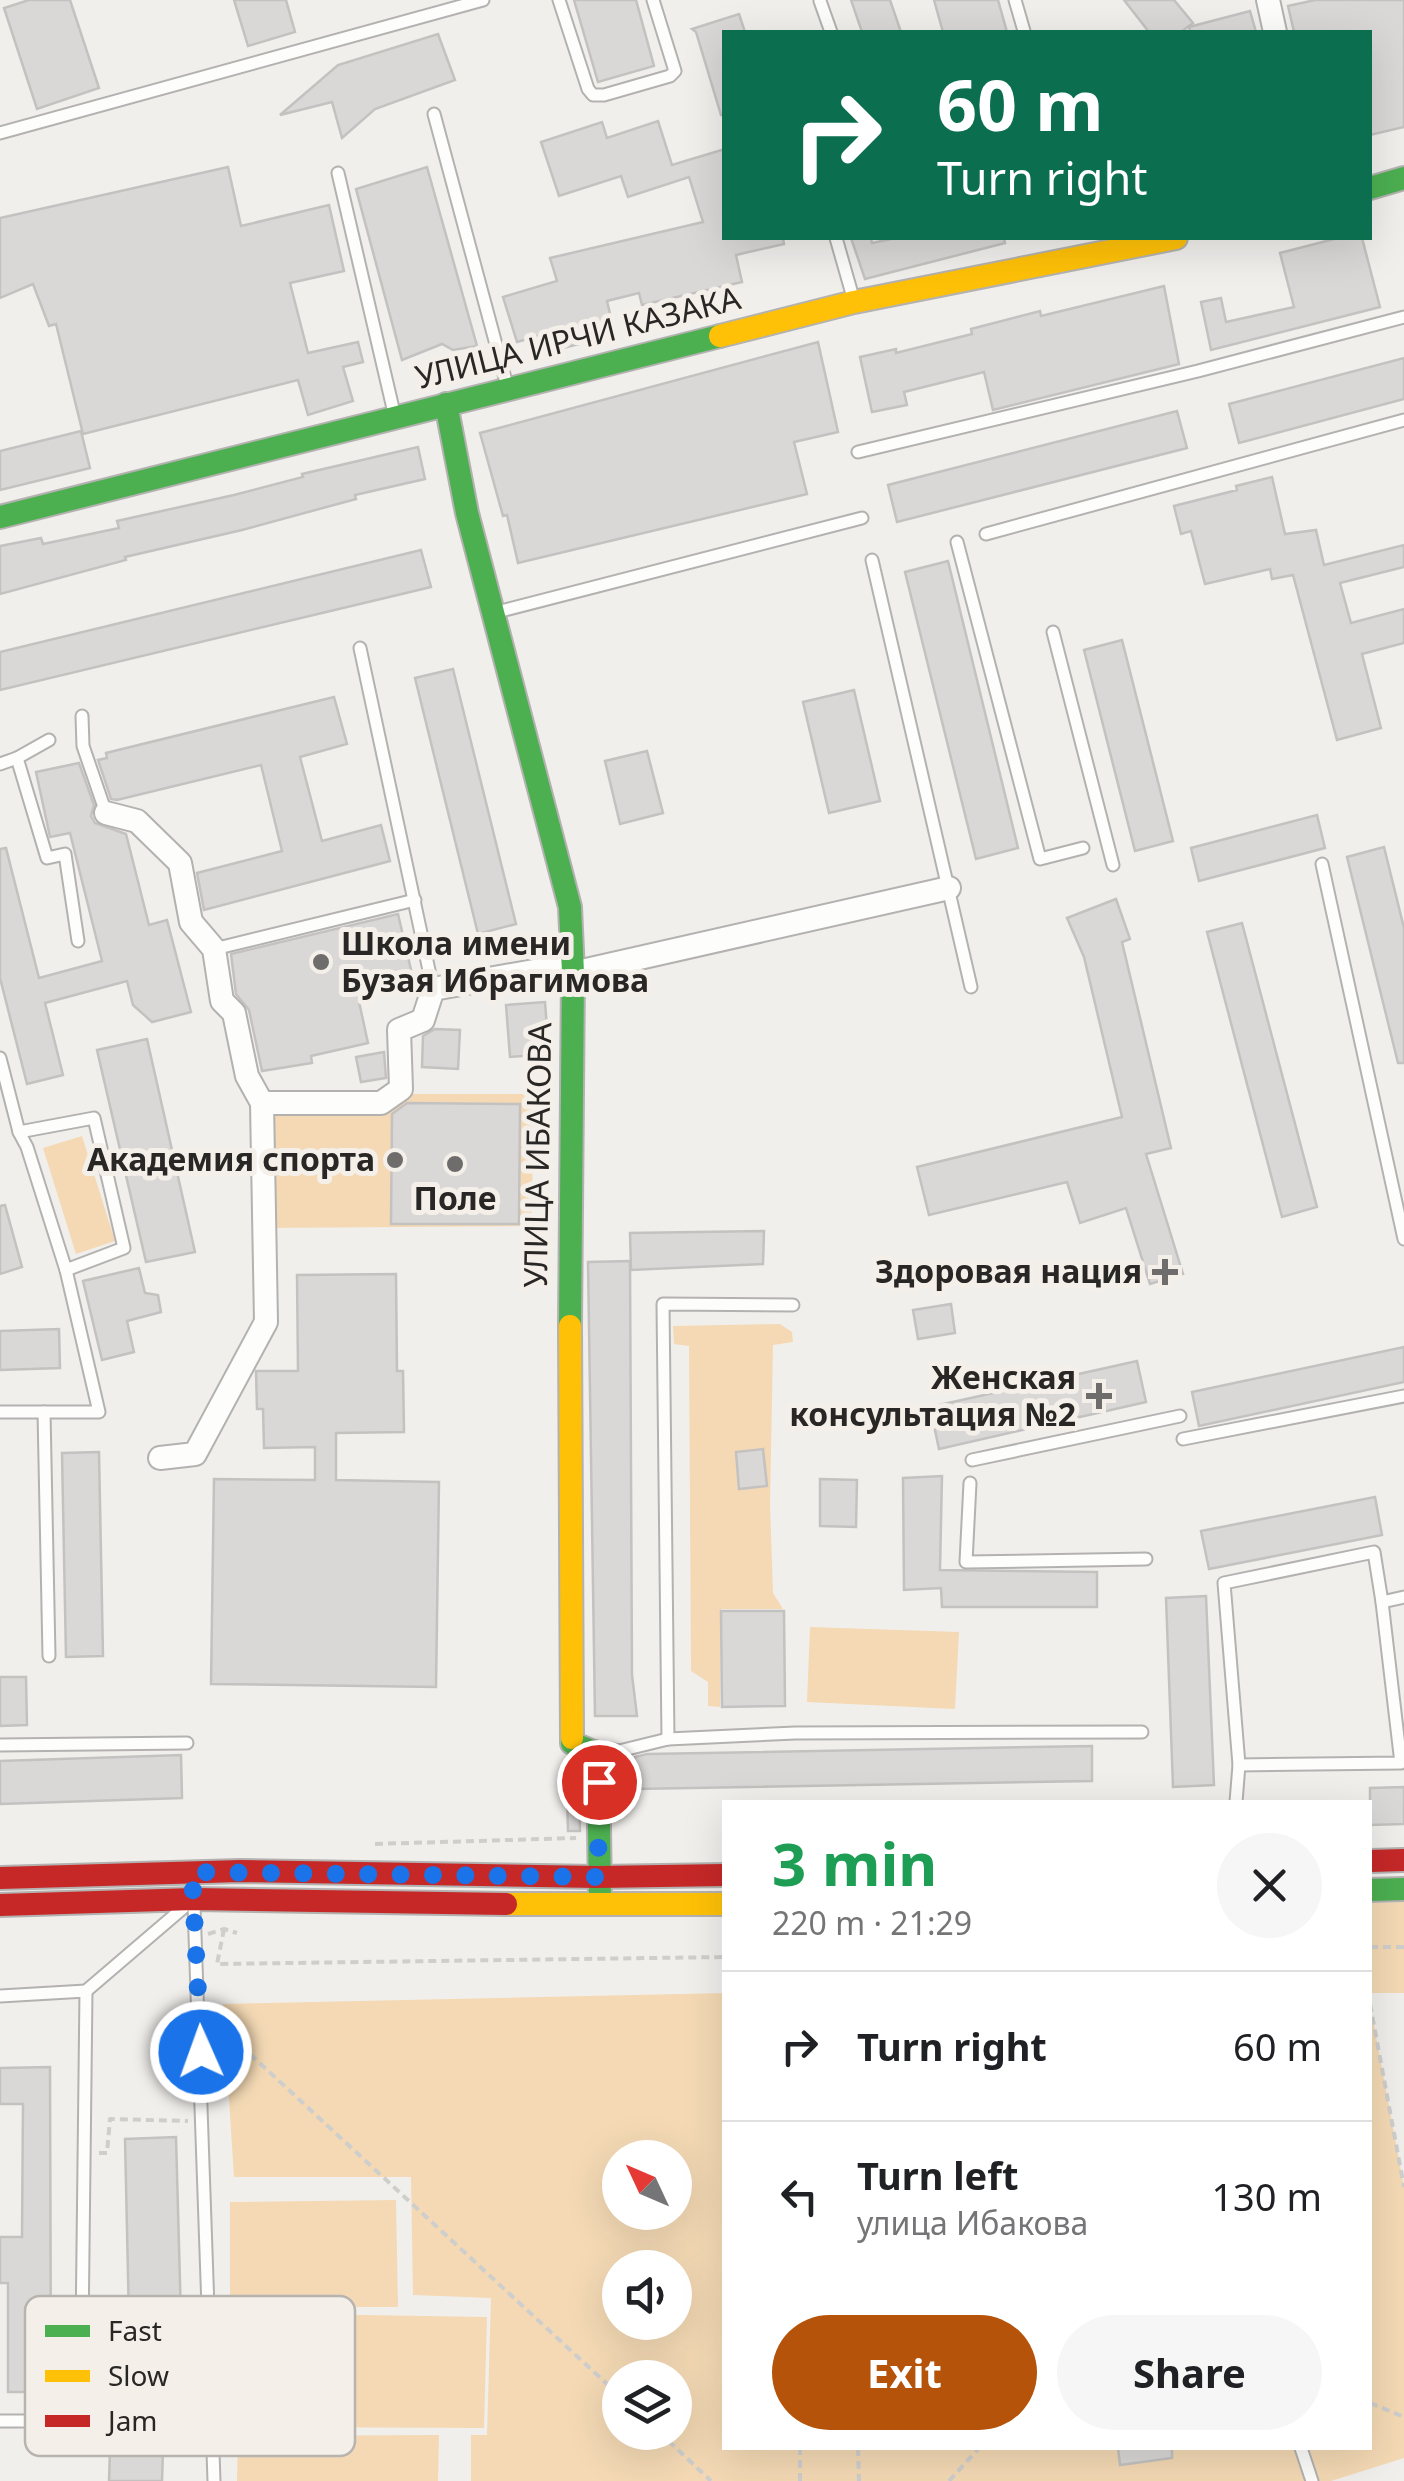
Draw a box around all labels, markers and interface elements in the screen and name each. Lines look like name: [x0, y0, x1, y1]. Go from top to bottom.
text: 60 m: [937, 56, 1104, 152]
icon: right: [772, 70, 902, 200]
text: Turn right: [937, 147, 1148, 208]
street label: УЛИЦА ИРЧИ КАЗАКА: [411, 275, 745, 398]
place label: Школа имени Бузая Ибрагимова: [341, 921, 649, 1001]
marker: Школа имени Бузая Ибрагимова: [310, 951, 332, 973]
street label: УЛИЦА ИБАКОВА: [513, 1022, 560, 1288]
place label: Академия спорта: [87, 1137, 375, 1180]
marker: Академия спорта: [384, 1149, 406, 1171]
marker: Поле: [444, 1153, 466, 1175]
place label: Поле: [414, 1176, 496, 1219]
place label: Здоровая нация: [875, 1249, 1142, 1292]
marker: Здоровая нация: [1152, 1259, 1178, 1285]
place label: Женская консультация №2: [789, 1355, 1076, 1435]
marker: Женская консультация №2: [1086, 1383, 1112, 1409]
pin: [557, 1740, 642, 1825]
icon: arrive: [572, 1755, 627, 1810]
text: 3 min: [772, 1822, 937, 1904]
button: close: [1217, 1833, 1322, 1938]
text: 220 m · 21:29: [772, 1901, 972, 1944]
position arrow: [149, 2000, 253, 2104]
icon: right: [772, 2019, 827, 2074]
text: Turn right: [857, 2020, 1047, 2072]
text: 60 m: [1233, 2020, 1322, 2072]
north arrow: [602, 2140, 692, 2230]
map controls: [602, 2140, 692, 2450]
text: Turn left: [857, 2149, 1019, 2201]
icon: left: [772, 2169, 827, 2224]
text: 130 m: [1211, 2170, 1322, 2222]
text: улица Ибакова: [857, 2201, 1088, 2244]
button: sound: [602, 2250, 692, 2340]
legend: [25, 2296, 355, 2456]
text: Fast: [108, 2311, 162, 2349]
button: Exit: [772, 2315, 1037, 2430]
button: Share: [1057, 2315, 1322, 2430]
text: Slow: [108, 2356, 169, 2394]
button: layers: [602, 2360, 692, 2450]
text: Jam: [105, 2401, 158, 2439]

